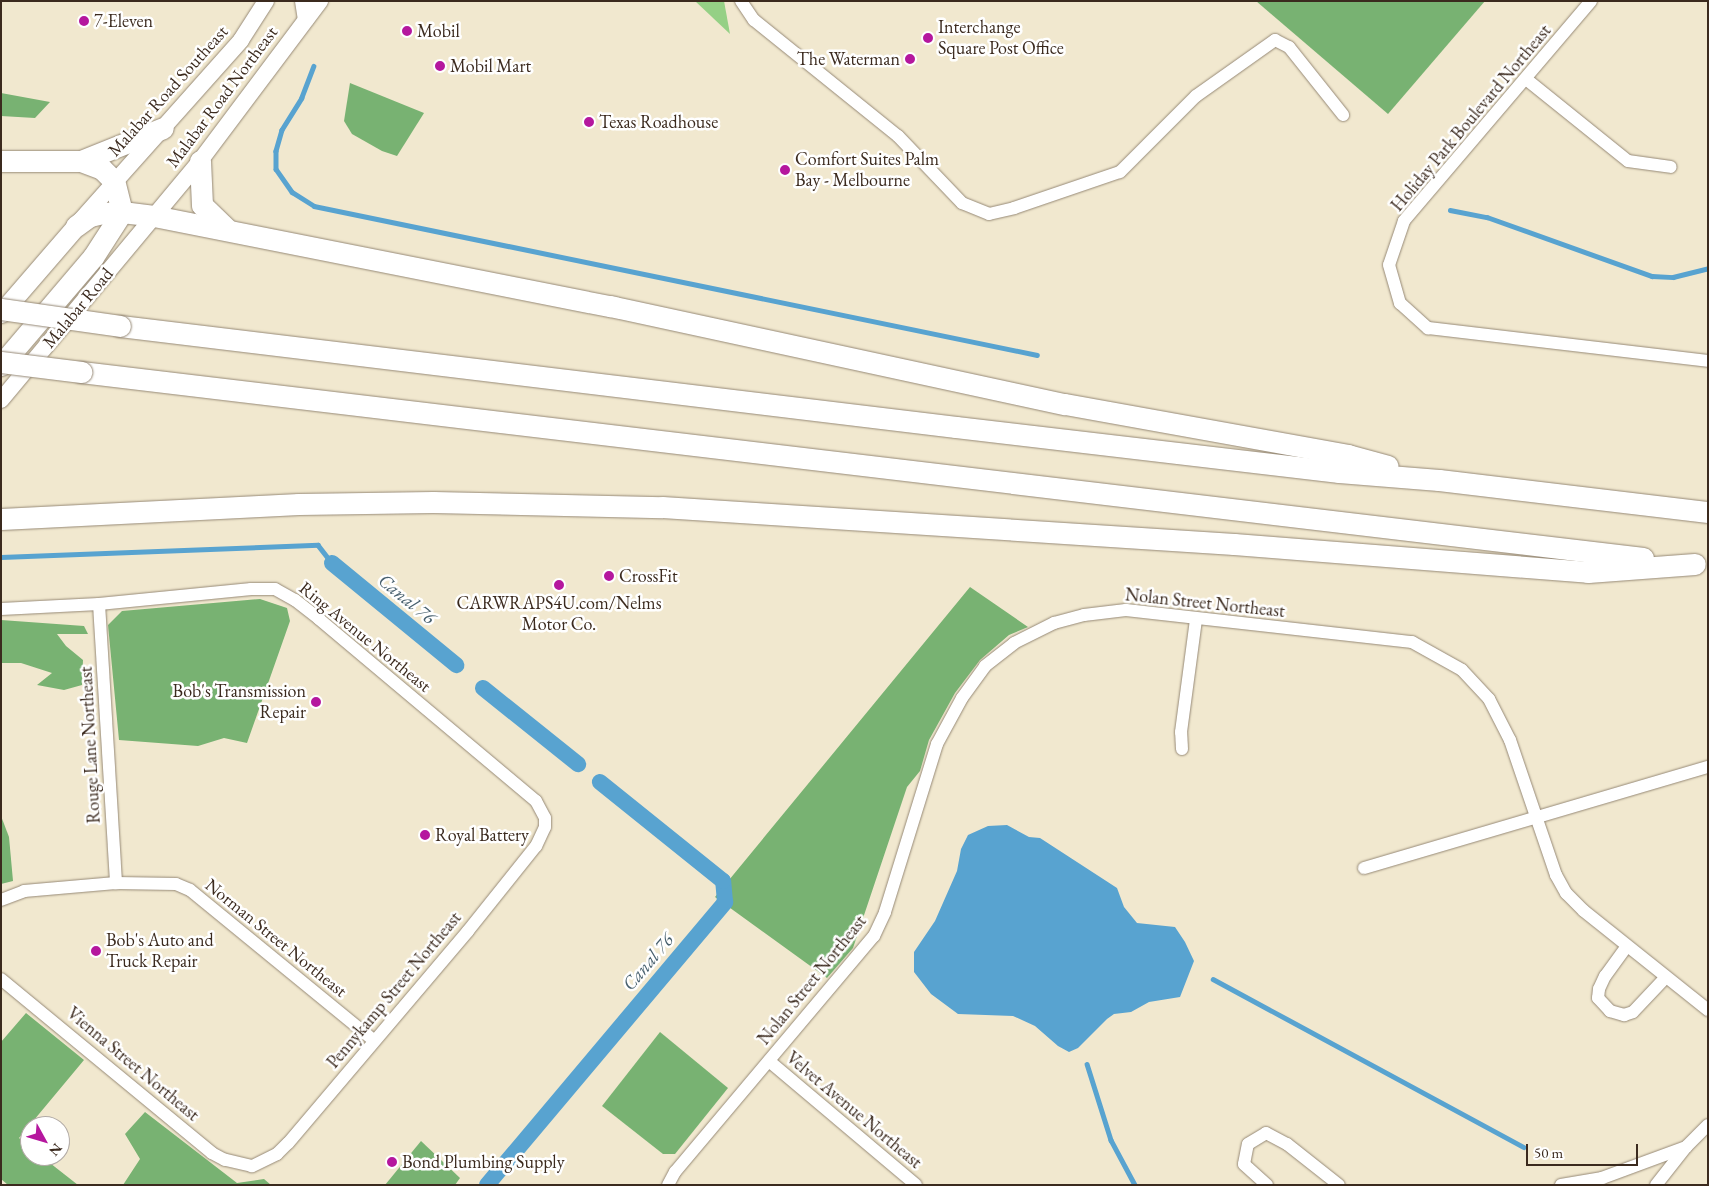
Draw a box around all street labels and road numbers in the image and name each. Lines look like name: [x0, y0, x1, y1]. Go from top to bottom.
street label: Holiday Park Boulevard Northeast: [1386, 20, 1556, 216]
street label: Malabar Road Southeast: [103, 21, 233, 161]
street label: Malabar Road Northeast: [162, 22, 282, 172]
street label: Malabar Road: [38, 264, 118, 352]
street label: Ring Avenue Northeast: [295, 577, 435, 697]
street label: Nolan Street Northeast: [1124, 584, 1286, 622]
street label: Rouge Lane Northeast: [75, 666, 105, 824]
street label: Norman Street Northeast: [201, 874, 351, 1002]
street label: Pennykamp Street Northeast: [322, 907, 466, 1073]
street label: Nolan Street Northeast: [753, 911, 871, 1049]
street label: Vienna Street Northeast: [63, 1002, 203, 1126]
street label: Velvet Avenue Northeast: [782, 1047, 926, 1173]

